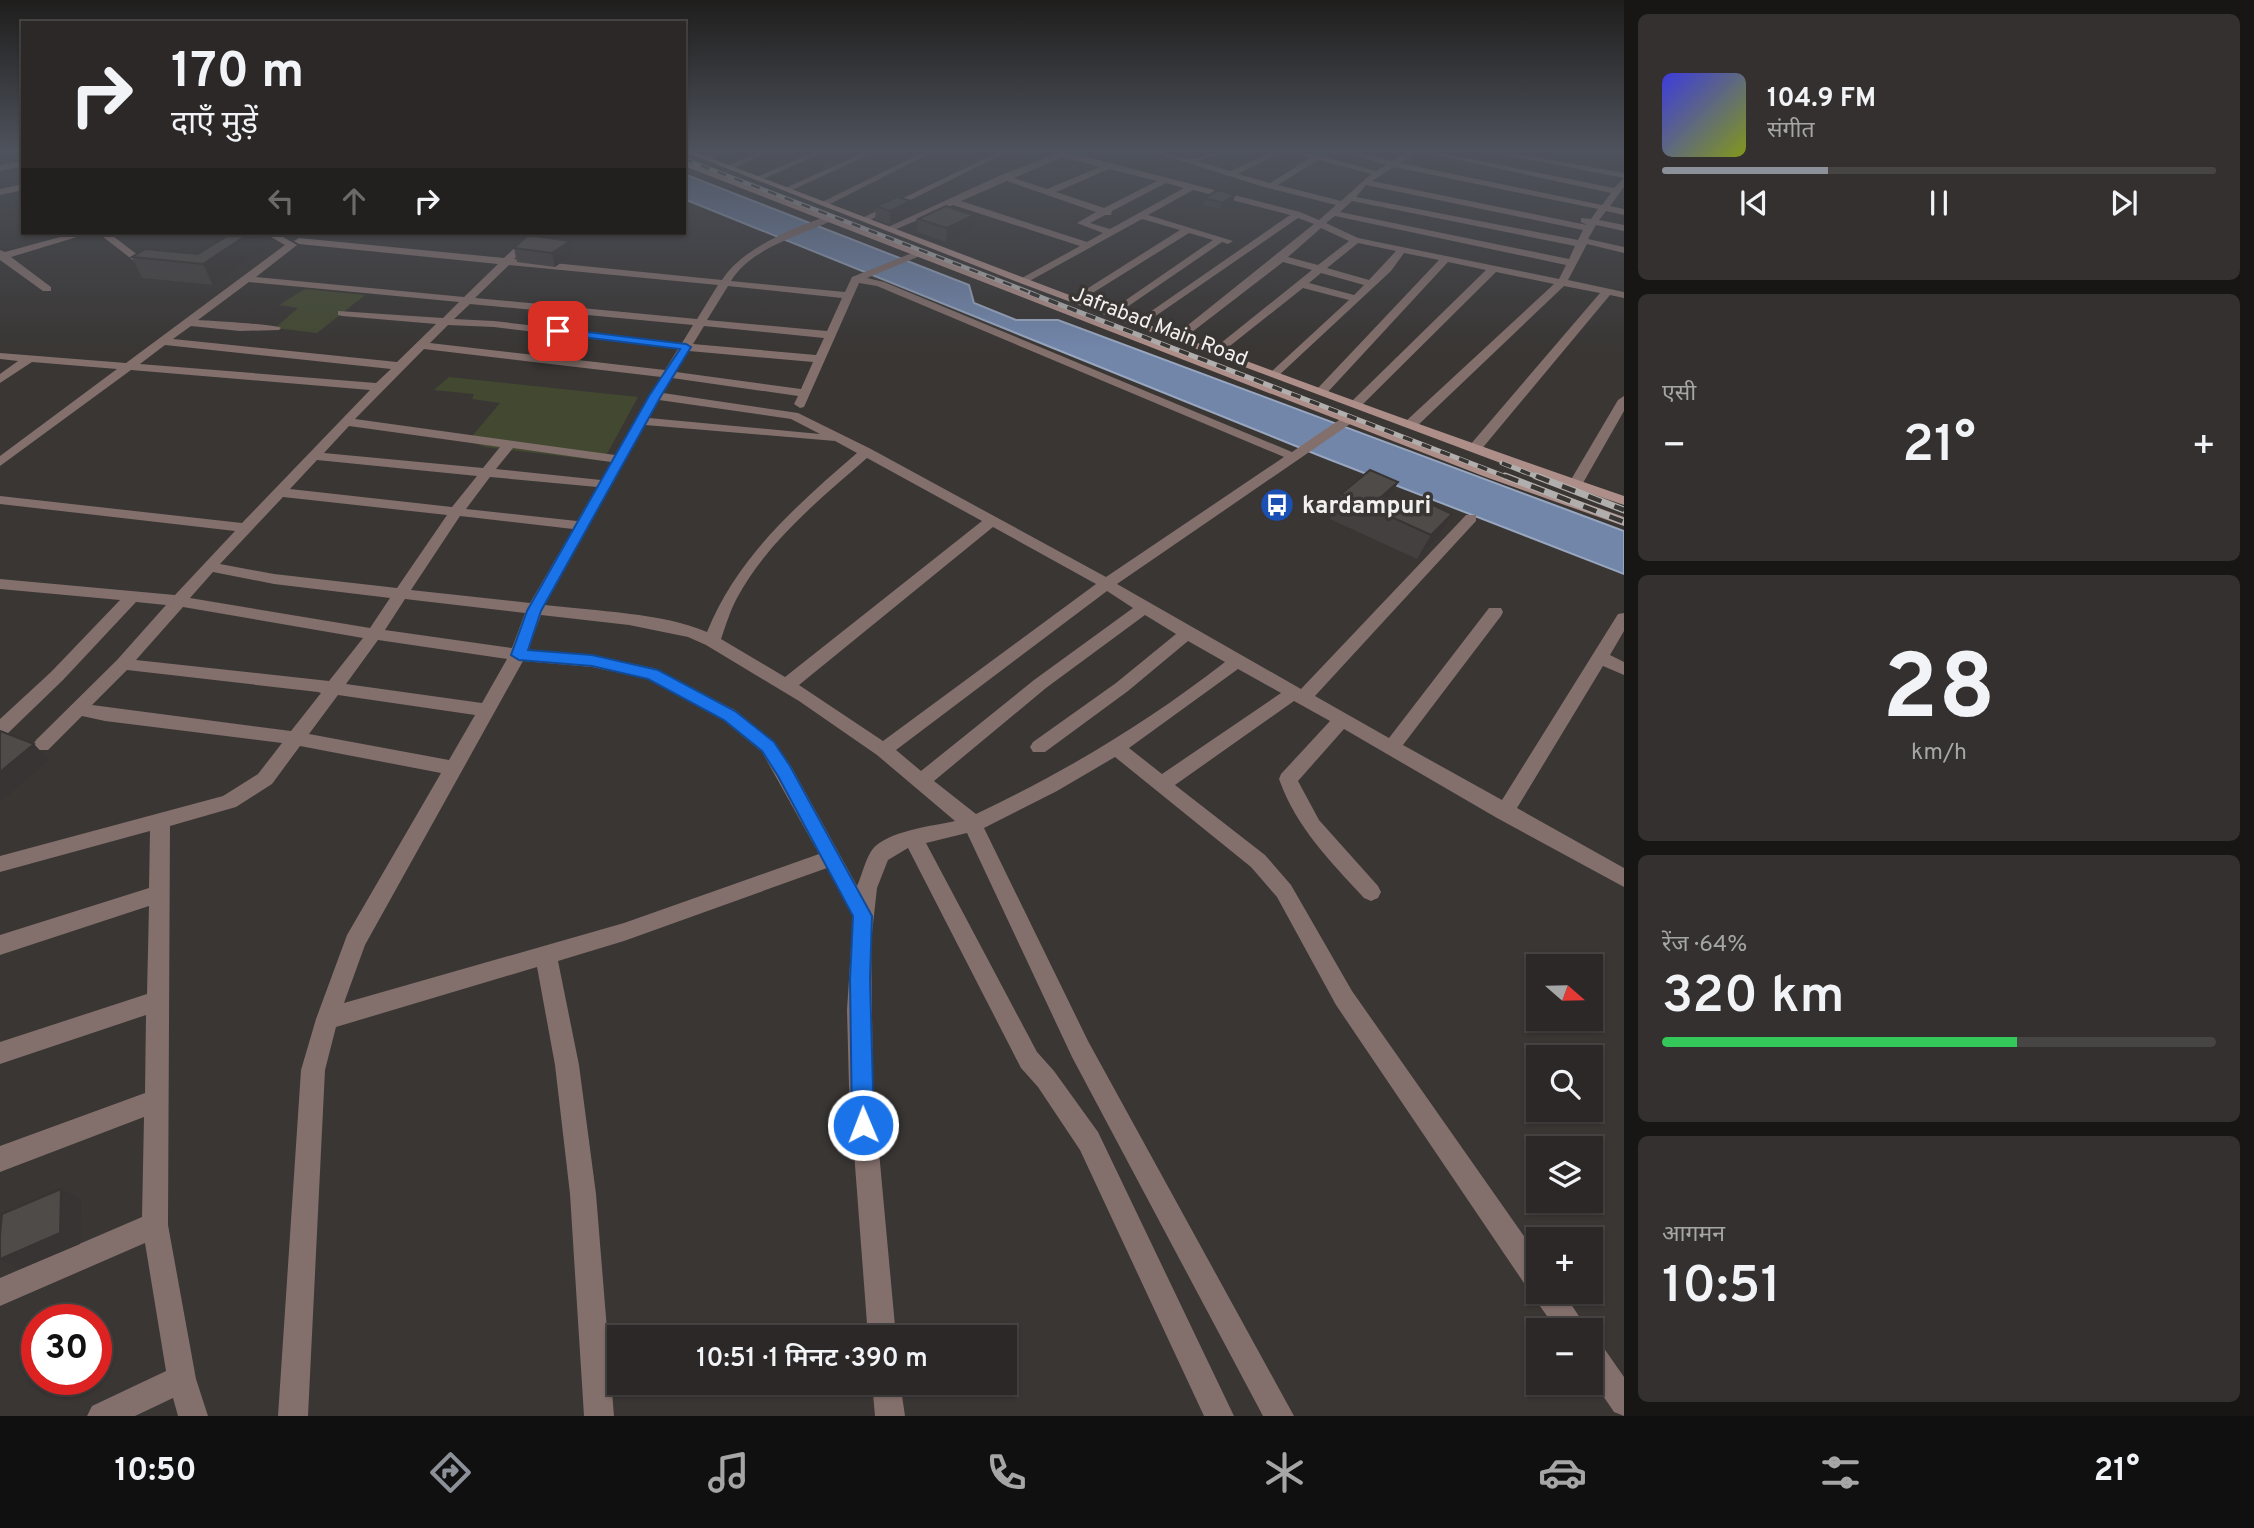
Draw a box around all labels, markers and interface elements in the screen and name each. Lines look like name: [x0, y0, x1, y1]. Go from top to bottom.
text: 170 m: [171, 43, 304, 105]
icon: right: [56, 49, 147, 140]
text: 104.9 FM: [1767, 83, 1876, 116]
text: दाएँ मुड़ें: [171, 105, 258, 145]
text: संगीत: [1767, 117, 1815, 146]
icon: left: [262, 182, 300, 220]
icon: ahead: [335, 182, 373, 220]
icon: right: [408, 182, 446, 220]
icon: previous: [1735, 184, 1773, 222]
icon: pause: [1920, 184, 1958, 222]
icon: next: [2105, 184, 2143, 222]
street label: Jafrabad Main Road: [1068, 281, 1251, 373]
pin: [528, 301, 588, 361]
icon: arrive: [539, 312, 577, 350]
text: एसी: [1662, 380, 1696, 409]
text: 21°: [1902, 414, 1976, 480]
text: −: [1662, 423, 1687, 472]
text: +: [2191, 423, 2216, 472]
bus stop icon: kardampuri: [1258, 486, 1296, 524]
place label: kardampuri: [1302, 492, 1431, 522]
text: 28: [1883, 636, 1995, 751]
text: km/h: [1911, 739, 1967, 768]
text: रेंज · 64%: [1662, 931, 1747, 960]
north arrow: [1526, 954, 1603, 1031]
map controls: [1526, 954, 1603, 1395]
text: 320 km: [1662, 965, 1844, 1031]
button: search: [1526, 1045, 1603, 1122]
position arrow: [826, 1088, 900, 1162]
button: layers: [1526, 1136, 1603, 1213]
text: आगमन: [1662, 1221, 1725, 1250]
button: +: [1526, 1227, 1603, 1304]
text: 10:51: [1662, 1255, 1781, 1321]
speed limit sign: 30: [21, 1304, 112, 1395]
button: −: [1526, 1318, 1603, 1395]
text: 10:51 · 1 मिनट · 390 m: [696, 1343, 928, 1376]
icon: directions: [426, 1448, 475, 1497]
icon: music: [704, 1448, 753, 1497]
icon: phone: [982, 1448, 1031, 1497]
icon: climate: [1260, 1448, 1309, 1497]
icon: car: [1538, 1448, 1587, 1497]
icon: filters: [1816, 1448, 1865, 1497]
text: 10:50: [115, 1452, 197, 1492]
text: 21°: [2094, 1452, 2139, 1492]

